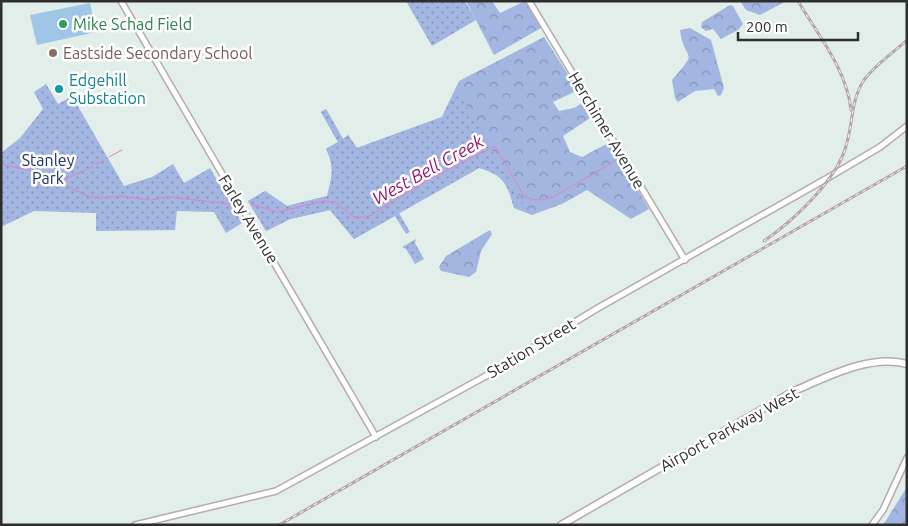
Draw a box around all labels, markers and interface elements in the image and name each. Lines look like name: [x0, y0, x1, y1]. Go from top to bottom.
scale bar: [738, 10, 858, 42]
place label: Mike Schad Field: [73, 15, 192, 33]
marker: Mike Schad Field: [57, 18, 69, 30]
text: 200 m: [746, 18, 788, 35]
place label: Eastside Secondary School: [63, 44, 252, 62]
marker: Eastside Secondary School: [47, 47, 59, 59]
street label: Herchimer Avenue: [565, 68, 649, 192]
place label: Edgehill Substation: [69, 71, 146, 107]
marker: Edgehill Substation: [53, 83, 65, 95]
water label: West Bell Creek: [369, 130, 487, 208]
park label: Stanley Park: [22, 151, 75, 187]
street label: Farley Avenue: [215, 171, 283, 267]
street label: Station Street: [484, 314, 579, 381]
street label: Airport Parkway West: [657, 383, 802, 475]

